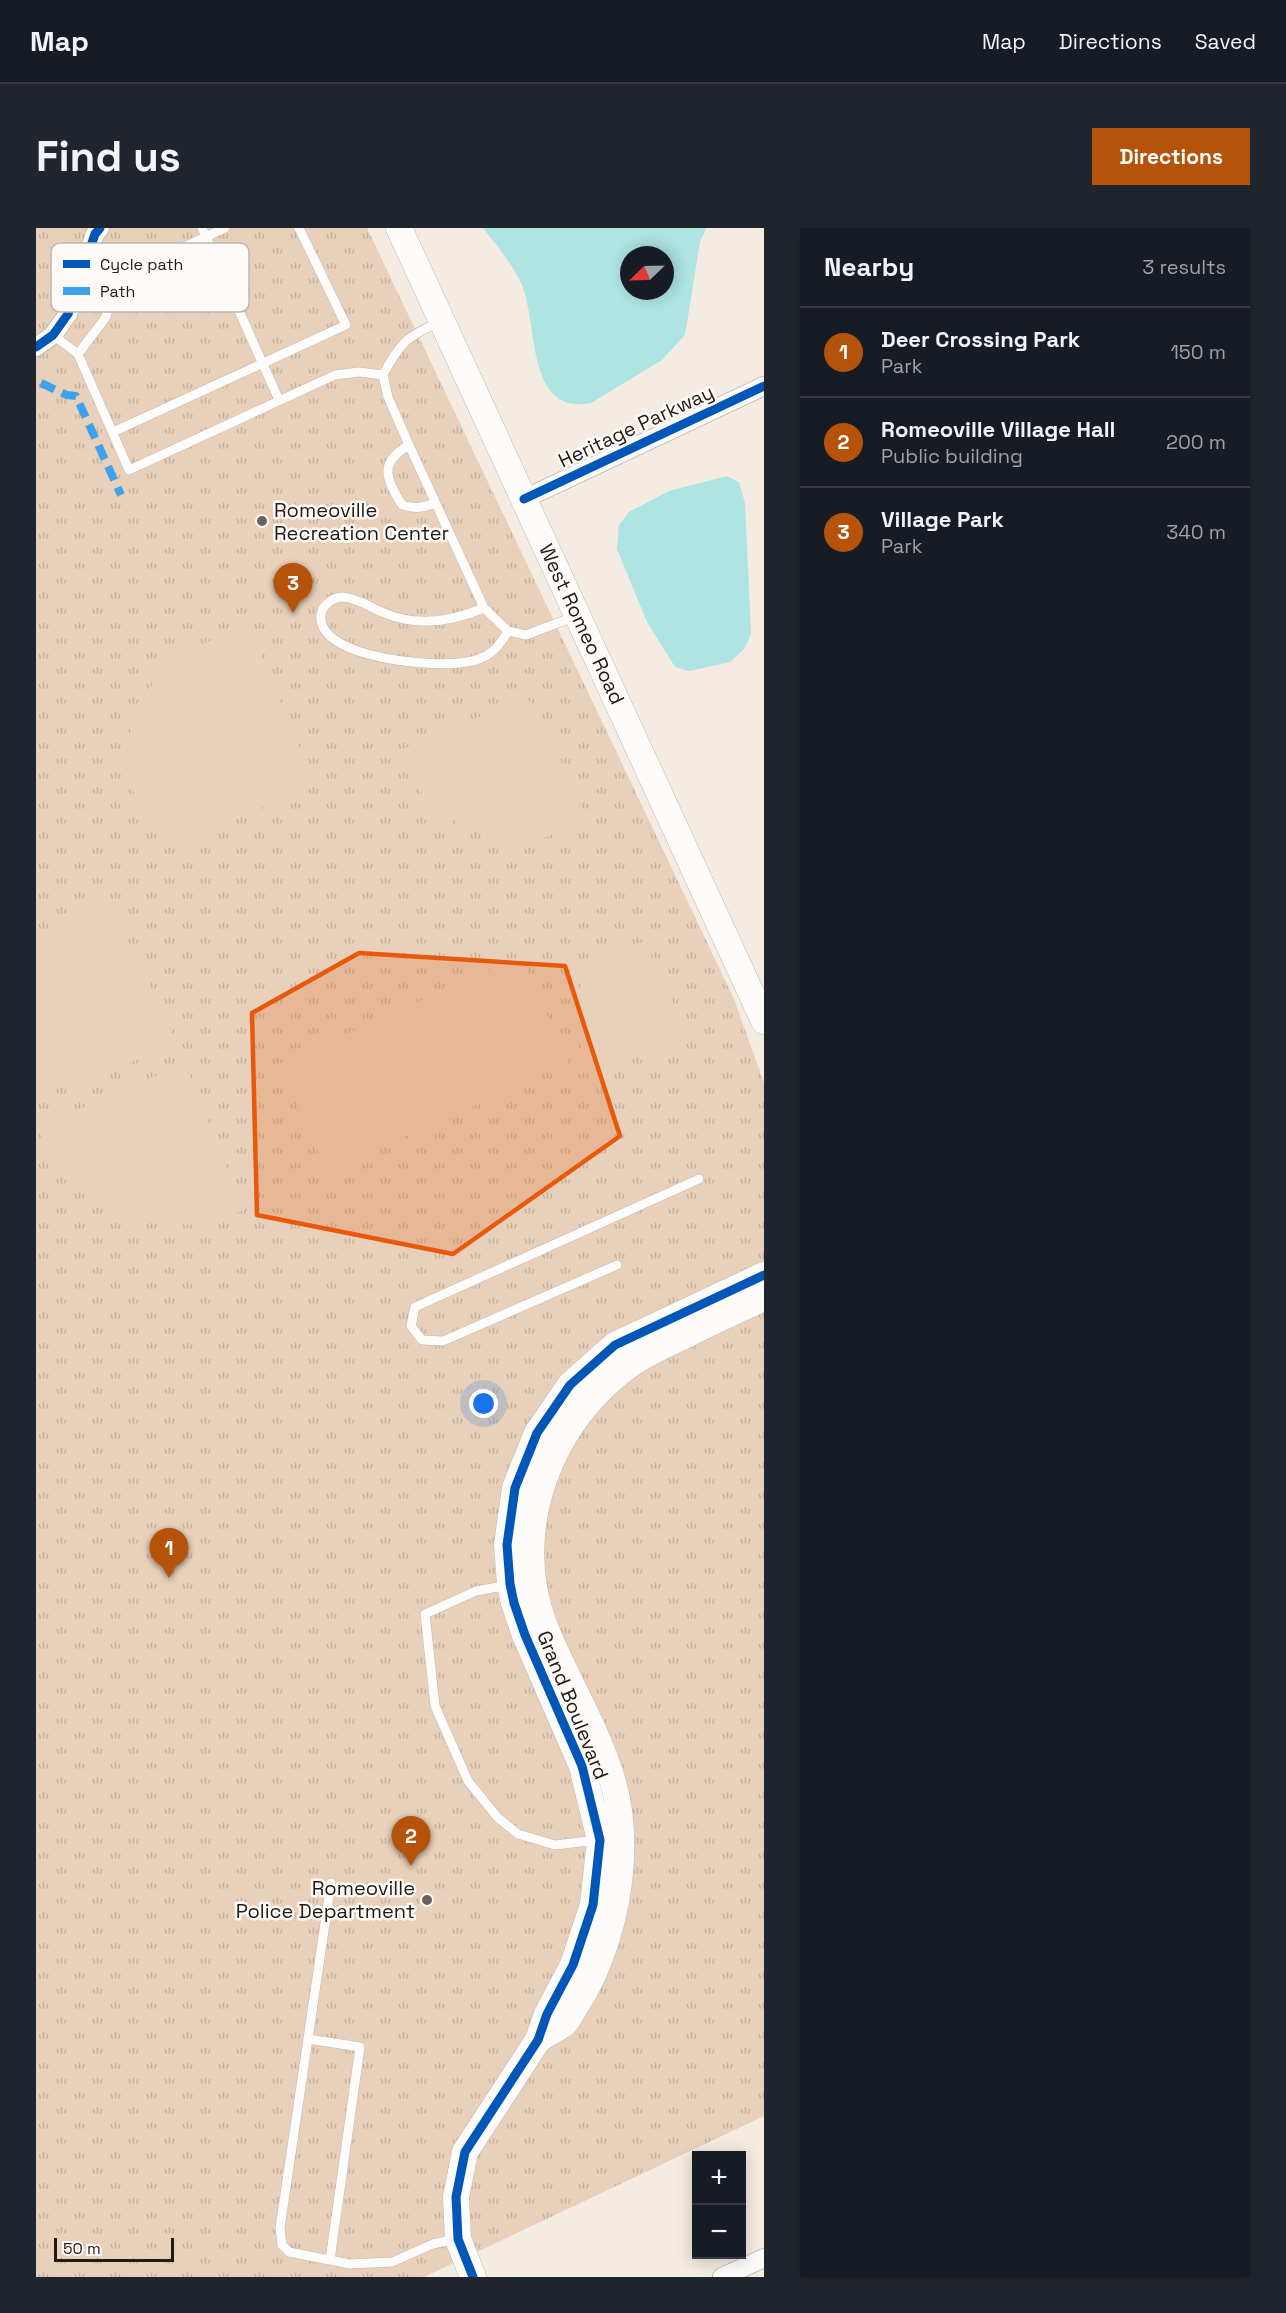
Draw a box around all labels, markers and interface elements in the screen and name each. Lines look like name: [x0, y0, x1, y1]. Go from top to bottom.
text: Map: [30, 23, 89, 59]
text: Map: [982, 28, 1026, 55]
text: Directions: [1059, 28, 1162, 55]
text: Saved: [1195, 28, 1256, 55]
button: Directions: [1092, 128, 1250, 185]
text: Find us: [36, 130, 181, 183]
legend: [51, 243, 249, 312]
north arrow: [620, 246, 674, 300]
text: Nearby: [824, 250, 914, 284]
text: Cycle path: [100, 254, 183, 275]
text: 3 results: [1142, 254, 1226, 280]
text: Path: [100, 281, 135, 302]
text: Deer Crossing Park: [881, 325, 1080, 353]
text: 1: [839, 339, 848, 365]
text: 150 m: [1171, 339, 1226, 365]
text: Park: [881, 353, 923, 379]
street label: Heritage Parkway: [554, 379, 718, 473]
text: Romeoville Village Hall: [881, 415, 1115, 443]
text: 2: [838, 429, 849, 455]
text: 200 m: [1166, 429, 1226, 455]
text: Public building: [881, 443, 1023, 469]
place label: Romeoville Recreation Center: [274, 497, 449, 546]
text: Village Park: [881, 505, 1004, 533]
marker: Romeoville Recreation Center: [255, 514, 269, 528]
text: 3: [837, 519, 850, 545]
text: 340 m: [1166, 519, 1226, 545]
text: Park: [881, 533, 923, 559]
street label: West Romeo Road: [533, 540, 631, 708]
pin: 3: [274, 564, 312, 613]
your location: [469, 1389, 498, 1418]
pin: 1: [150, 1528, 188, 1578]
street label: Grand Boulevard: [531, 1627, 615, 1783]
pin: 2: [392, 1816, 430, 1866]
place label: Romeoville Police Department: [236, 1875, 415, 1924]
marker: Romeoville Police Department: [420, 1893, 434, 1907]
map controls: [692, 2151, 746, 2259]
button: +: [692, 2151, 746, 2205]
button: −: [692, 2205, 746, 2259]
scale bar: [54, 2235, 174, 2262]
text: 50 m: [63, 2238, 101, 2259]

